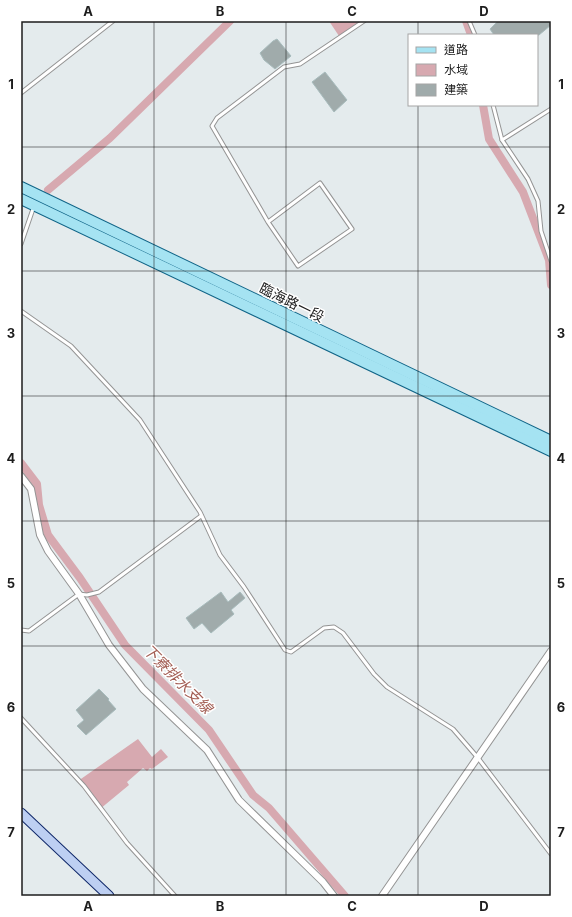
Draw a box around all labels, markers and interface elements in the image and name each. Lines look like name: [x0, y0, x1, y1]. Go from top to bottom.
text: A: [83, 3, 93, 19]
text: B: [216, 3, 225, 19]
text: C: [347, 3, 357, 19]
text: D: [479, 3, 489, 19]
legend: [408, 34, 538, 106]
text: 道路: [444, 42, 468, 57]
text: 水域: [444, 62, 468, 77]
text: 1: [8, 76, 14, 92]
text: 1: [558, 76, 564, 92]
text: 建築: [444, 82, 468, 97]
text: 2: [7, 201, 15, 217]
text: 2: [557, 201, 565, 217]
street label: 臨海路一段: [257, 279, 327, 325]
text: 3: [7, 325, 15, 341]
text: 3: [557, 325, 565, 341]
text: 4: [7, 450, 16, 466]
text: 4: [557, 450, 566, 466]
text: 5: [7, 575, 15, 591]
text: 5: [557, 575, 565, 591]
water label: 下寮排水支線: [139, 640, 218, 719]
text: 6: [7, 699, 15, 715]
text: 6: [557, 699, 565, 715]
text: 7: [7, 824, 15, 840]
text: 7: [557, 824, 565, 840]
text: A: [83, 898, 93, 914]
text: B: [216, 898, 225, 914]
text: C: [347, 898, 357, 914]
text: D: [479, 898, 489, 914]

